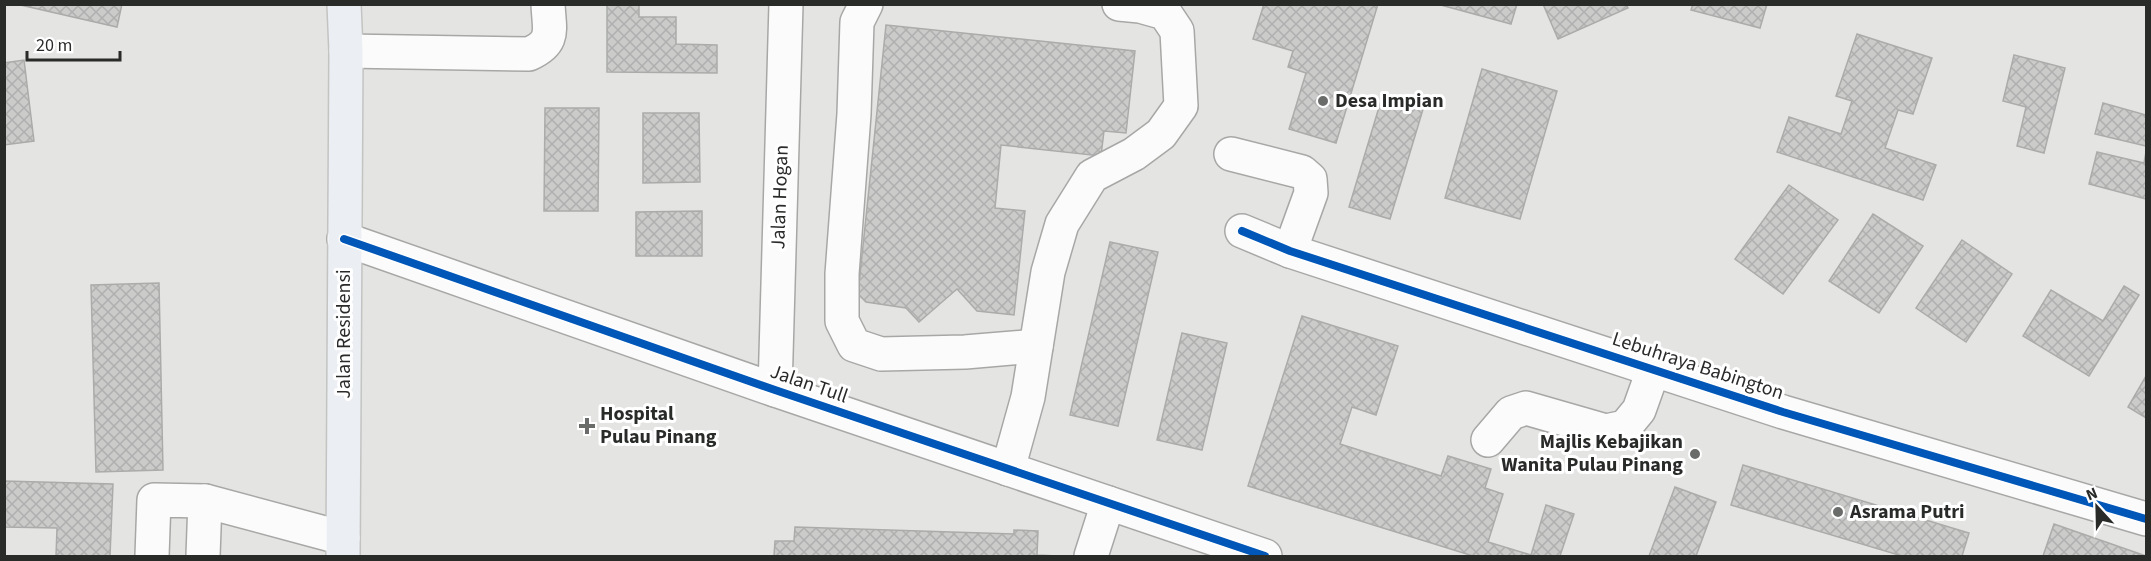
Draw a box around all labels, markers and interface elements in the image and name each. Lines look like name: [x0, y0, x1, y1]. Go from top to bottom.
scale bar: [27, 24, 120, 62]
text: 20 m: [36, 33, 72, 58]
place label: Desa Impian: [1335, 87, 1444, 115]
marker: Desa Impian: [1316, 94, 1330, 108]
street label: Jalan Hogan: [764, 144, 796, 250]
street label: Jalan Residensi: [330, 269, 358, 399]
street label: Lebuhraya Babington: [1609, 325, 1787, 407]
street label: Jalan Tull: [766, 358, 852, 410]
place label: Hospital Pulau Pinang: [600, 400, 717, 451]
marker: Hospital Pulau Pinang: [578, 417, 596, 435]
place label: Majlis Kebajikan Wanita Pulau Pinang: [1501, 428, 1683, 479]
marker: Majlis Kebajikan Wanita Pulau Pinang: [1688, 447, 1702, 461]
north arrow: [2067, 477, 2127, 537]
text: N: [2083, 482, 2101, 506]
place label: Asrama Putri: [1849, 498, 1965, 526]
marker: Asrama Putri: [1831, 505, 1845, 519]

